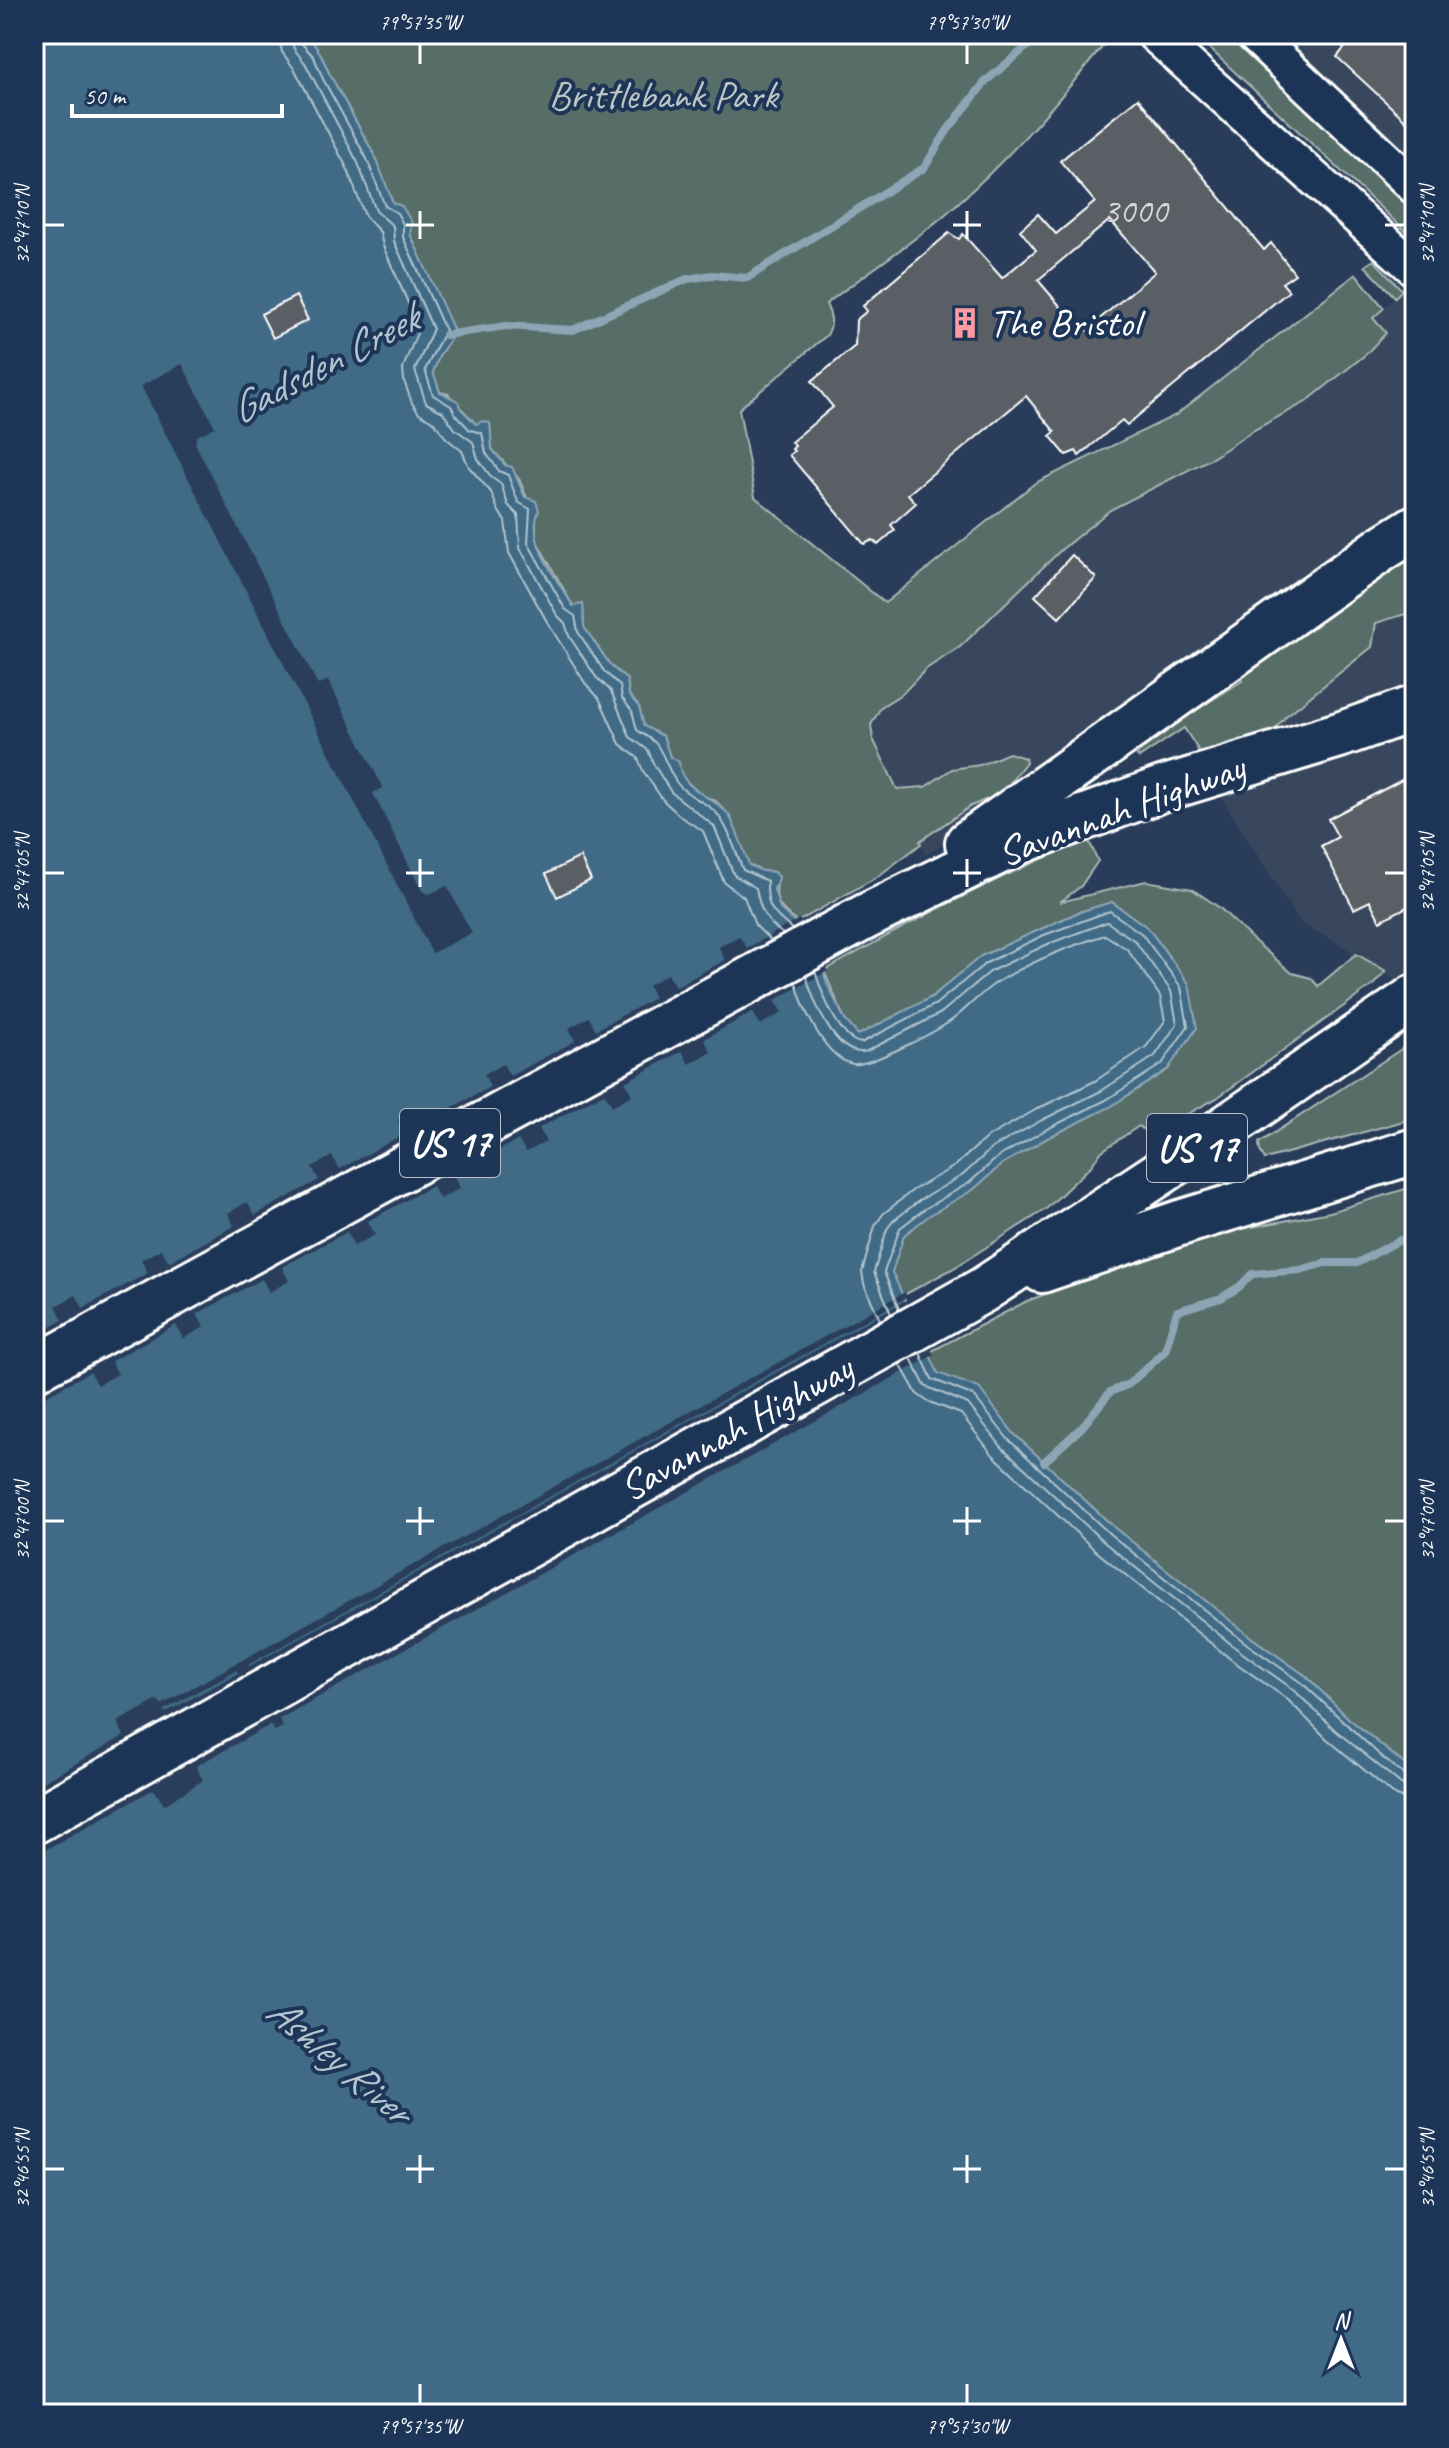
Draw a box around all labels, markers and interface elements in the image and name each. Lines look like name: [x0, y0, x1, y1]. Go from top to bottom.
text: 79°57'35"W: [379, 10, 464, 35]
text: 79°57'30"W: [926, 10, 1011, 35]
scale bar: [72, 68, 282, 118]
park label: Brittlebank Park: [549, 70, 780, 120]
text: 50 m: [84, 81, 127, 111]
text: 32°47'10"N: [10, 183, 35, 264]
text: 32°47'10"N: [1415, 183, 1440, 264]
house number: 3000: [1103, 188, 1170, 234]
water label: Gadsden Creek: [220, 289, 434, 436]
place label: The Bristol: [989, 298, 1146, 348]
building icon: The Bristol: [948, 306, 982, 340]
street label: Savannah Highway: [991, 741, 1253, 878]
text: 32°47'05"N: [10, 831, 35, 912]
text: 32°47'05"N: [1415, 831, 1440, 912]
road number: US 17: [400, 1109, 500, 1177]
road number: US 17: [1147, 1114, 1247, 1182]
street label: Savannah Highway: [611, 1342, 863, 1513]
text: 32°47'00"N: [10, 1479, 35, 1560]
text: 32°47'00"N: [1415, 1479, 1440, 1560]
water label: Ashley River: [256, 1984, 427, 2140]
text: 32°46'55"N: [10, 2127, 35, 2208]
text: 32°46'55"N: [1415, 2127, 1440, 2208]
north arrow: [1301, 2300, 1381, 2380]
text: N: [1334, 2307, 1351, 2335]
text: 79°57'35"W: [379, 2414, 464, 2439]
text: 79°57'30"W: [926, 2414, 1011, 2439]

